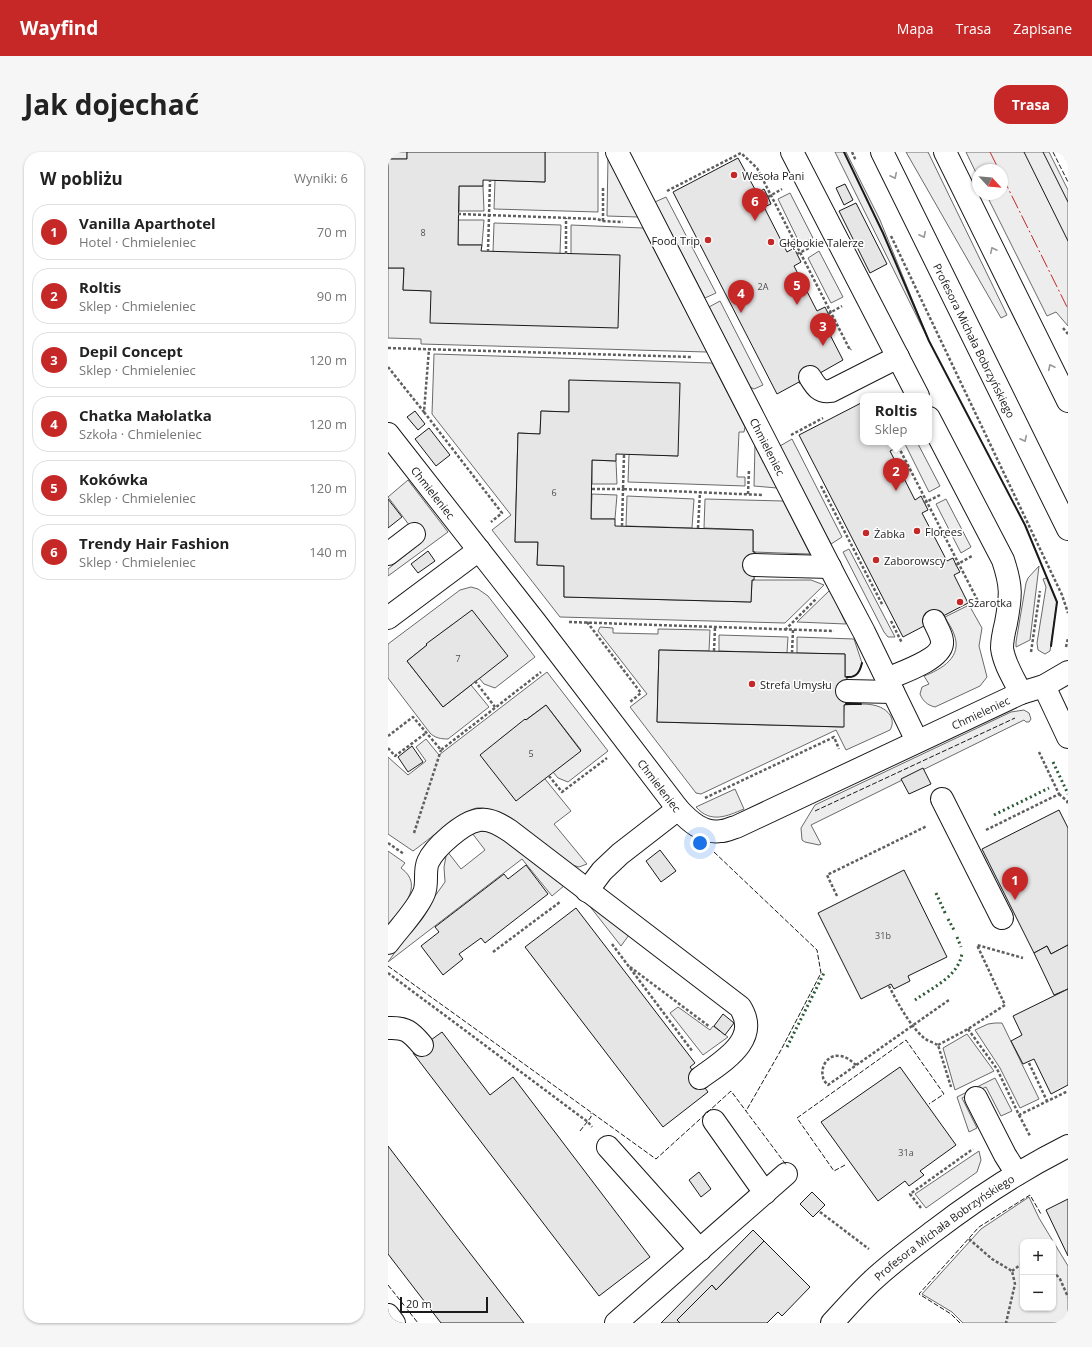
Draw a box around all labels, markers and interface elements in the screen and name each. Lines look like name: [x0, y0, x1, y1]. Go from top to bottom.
text: Wayfind: [20, 15, 98, 41]
text: Mapa: [897, 19, 934, 38]
text: Trasa: [956, 19, 991, 38]
text: Zapisane: [1013, 19, 1072, 38]
text: Jak dojechać: [24, 85, 199, 123]
button: Trasa: [994, 85, 1068, 124]
north arrow: [972, 164, 1008, 200]
text: W pobliżu: [40, 167, 123, 190]
place label: Wesoła Pani: [742, 168, 804, 183]
text: Wyniki: 6: [294, 169, 348, 187]
marker: Wesoła Pani: [729, 170, 739, 180]
one-way arrow: [889, 171, 897, 179]
pin: 6: [742, 188, 768, 221]
text: Vanilla Aparthotel: [79, 213, 216, 233]
text: 1: [50, 223, 58, 241]
text: 70 m: [317, 223, 347, 241]
house number: 8: [420, 226, 426, 239]
one-way arrow: [918, 230, 925, 238]
text: Hotel · Chmieleniec: [79, 233, 196, 251]
place label: Food Trip: [651, 233, 700, 248]
marker: Food Trip: [703, 235, 713, 245]
place label: Głębokie Talerze: [779, 235, 864, 250]
marker: Głębokie Talerze: [766, 237, 776, 247]
one-way arrow: [990, 247, 998, 254]
street label: Profesora Michała Bobrzyńskiego: [930, 261, 1020, 420]
pin: 5: [784, 272, 810, 305]
text: Roltis: [79, 277, 121, 297]
pin: 4: [728, 280, 754, 313]
house number: 2A: [758, 280, 769, 293]
text: 2: [50, 287, 58, 305]
text: 90 m: [317, 287, 347, 305]
text: Sklep · Chmieleniec: [79, 297, 196, 315]
pin: 3: [810, 313, 836, 346]
text: Depil Concept: [79, 341, 183, 361]
text: 3: [50, 351, 58, 369]
text: 120 m: [309, 351, 347, 369]
text: Sklep · Chmieleniec: [79, 361, 196, 379]
one-way arrow: [1048, 363, 1056, 371]
popup: [860, 393, 932, 445]
text: Roltis: [875, 400, 917, 420]
text: Chatka Małolatka: [79, 405, 212, 425]
text: 4: [50, 415, 58, 433]
text: 120 m: [309, 415, 347, 433]
street label: Chmieleniec: [747, 415, 789, 478]
text: Sklep: [875, 420, 907, 438]
text: Szkoła · Chmieleniec: [79, 425, 202, 443]
one-way arrow: [1019, 435, 1026, 442]
pin: 2: [883, 458, 909, 491]
street label: Chmieleniec: [408, 463, 459, 522]
text: Kokówka: [79, 469, 148, 489]
text: 5: [50, 479, 58, 497]
text: 120 m: [309, 479, 347, 497]
house number: 6: [551, 486, 557, 499]
text: Sklep · Chmieleniec: [79, 489, 196, 507]
place label: Florees: [925, 524, 962, 539]
place label: Żabka: [874, 526, 905, 541]
marker: Florees: [912, 526, 922, 536]
marker: Żabka: [861, 528, 871, 538]
text: Trendy Hair Fashion: [79, 533, 229, 553]
text: 6: [50, 543, 58, 561]
text: 140 m: [309, 543, 347, 561]
text: Sklep · Chmieleniec: [79, 553, 196, 571]
place label: Zaborowscy: [884, 553, 946, 568]
marker: Zaborowscy: [871, 555, 881, 565]
place label: Szarotka: [968, 595, 1012, 610]
marker: Szarotka: [955, 597, 965, 607]
house number: 7: [455, 652, 461, 665]
place label: Strefa Umysłu: [760, 677, 832, 692]
marker: Strefa Umysłu: [747, 679, 757, 689]
street label: Chmieleniec: [949, 692, 1012, 732]
house number: 5: [528, 747, 534, 760]
street label: Chmieleniec: [635, 756, 685, 815]
your location: [690, 833, 710, 853]
pin: 1: [1002, 867, 1028, 900]
house number: 31b: [875, 929, 891, 942]
house number: 31a: [898, 1146, 914, 1159]
street label: Profesora Michała Bobrzyńskiego: [870, 1170, 1017, 1283]
map controls: [1020, 1239, 1056, 1311]
button: +: [1020, 1239, 1056, 1275]
button: −: [1020, 1275, 1056, 1311]
scale bar: [400, 1295, 488, 1314]
text: 20 m: [406, 1296, 432, 1311]

